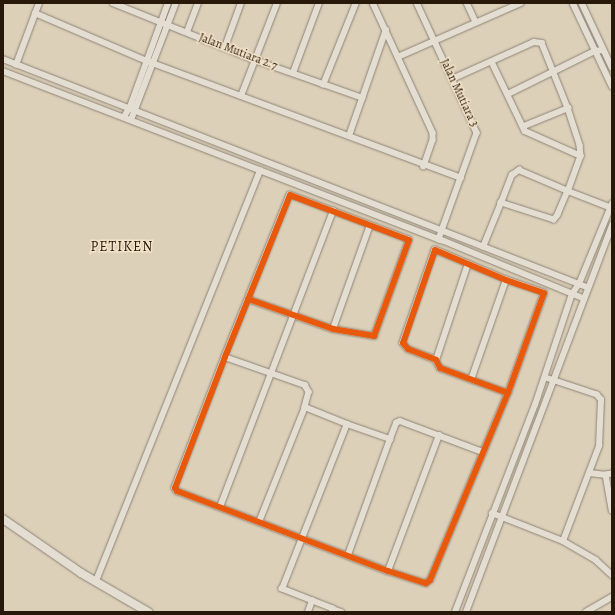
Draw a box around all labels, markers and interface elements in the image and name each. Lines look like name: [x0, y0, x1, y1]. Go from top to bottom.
street label: Jalan Mutiara 2.7: [197, 30, 279, 74]
street label: Jalan Mutiara 3: [437, 57, 481, 129]
district label: PETIKEN: [91, 239, 153, 255]

